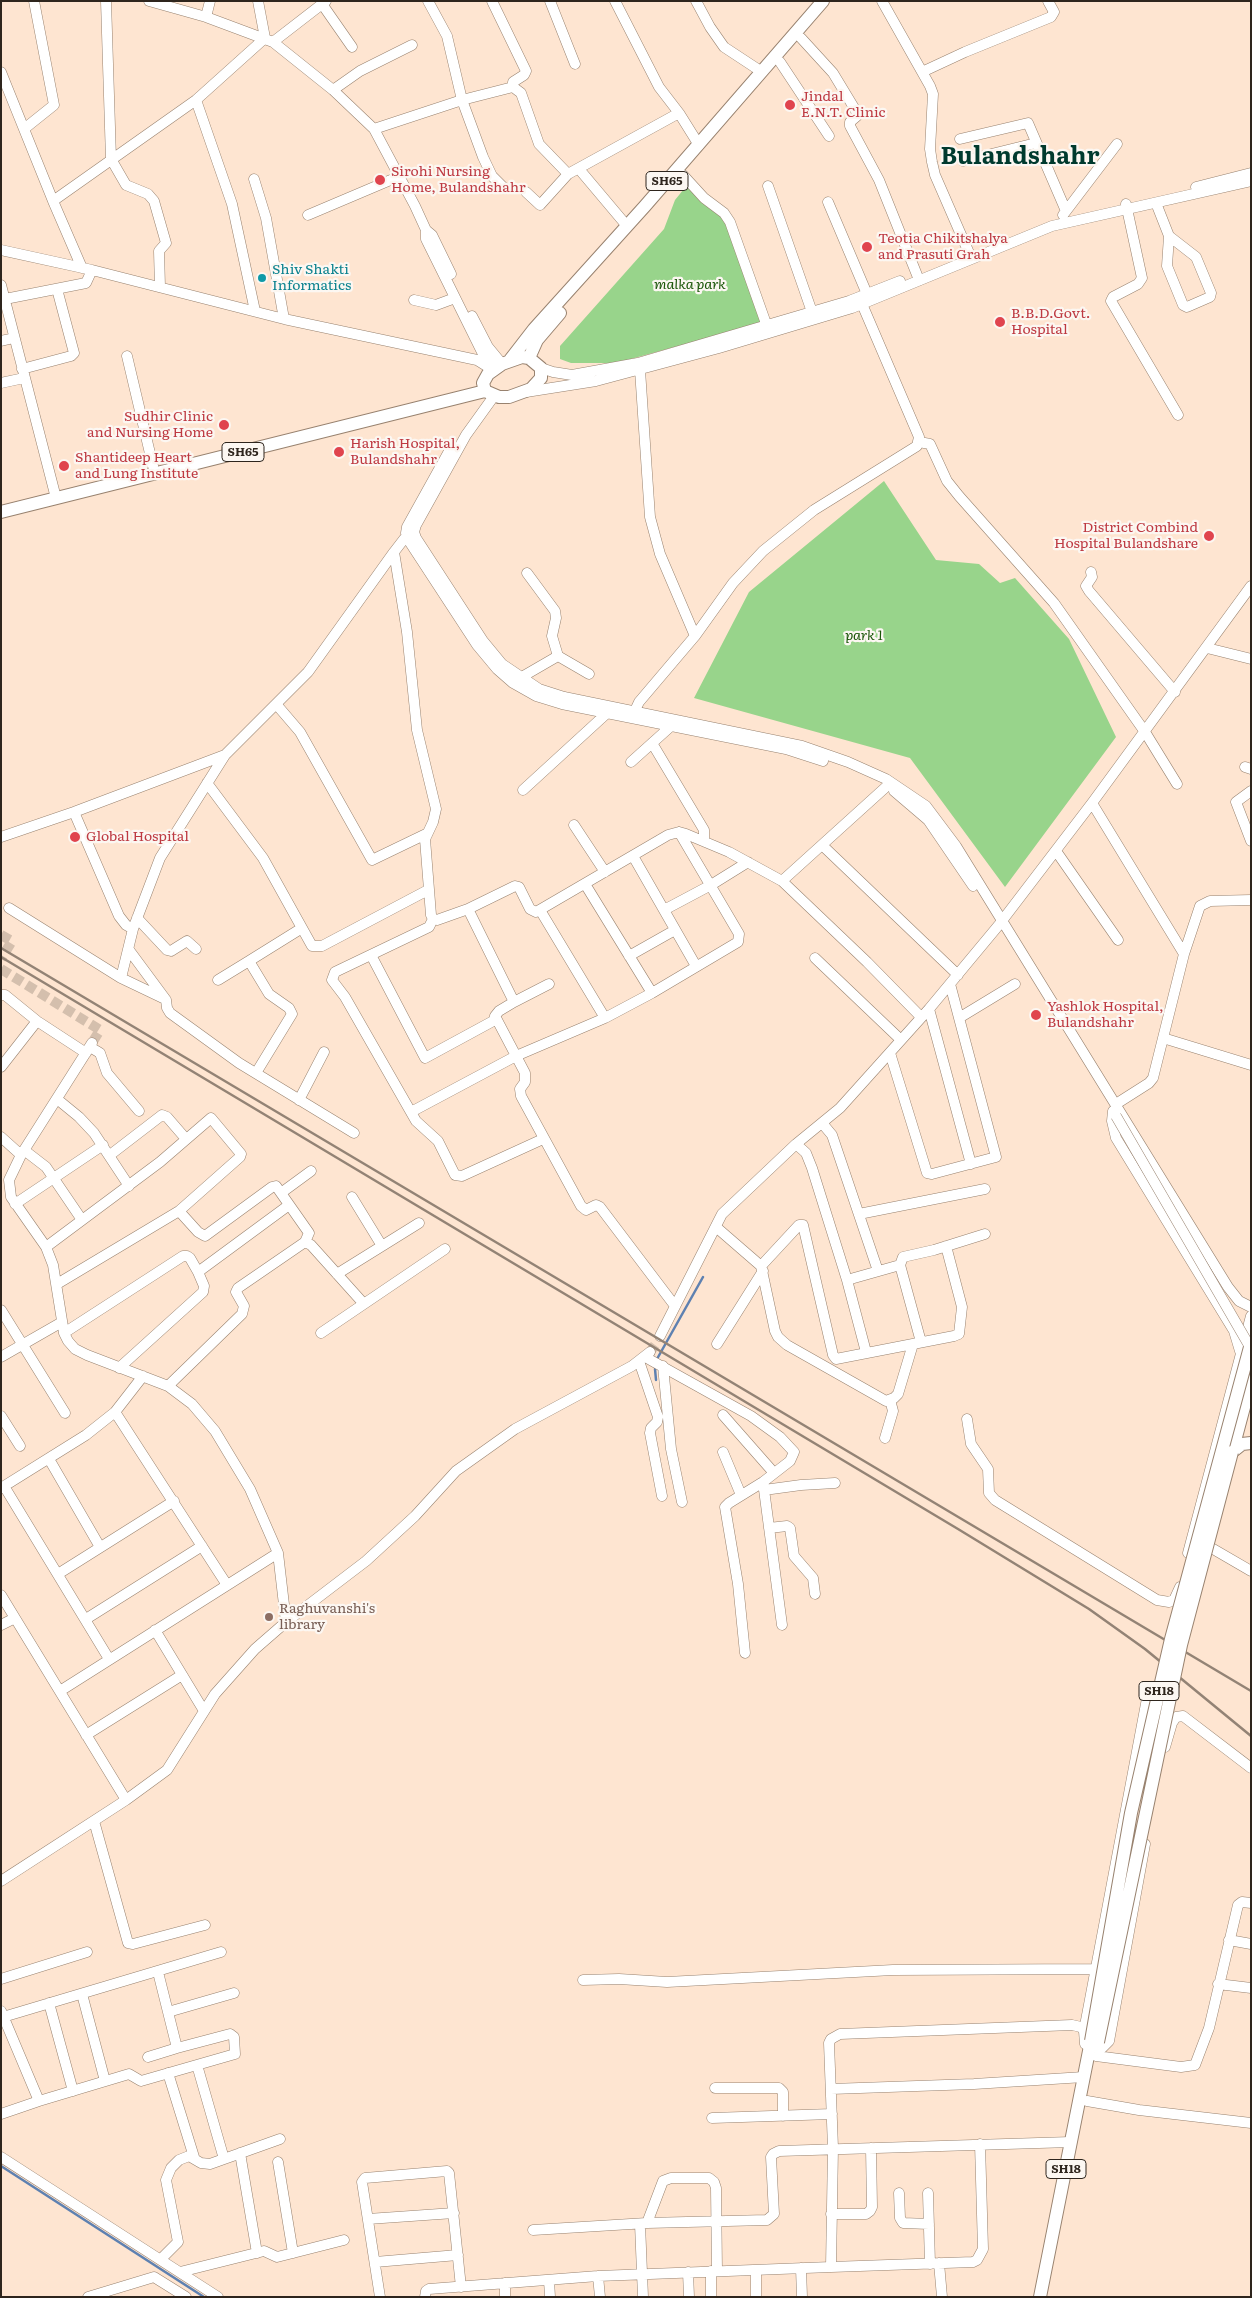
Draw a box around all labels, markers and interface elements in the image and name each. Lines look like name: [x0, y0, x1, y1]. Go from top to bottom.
place label: Jindal E.N.T. Clinic: [801, 89, 886, 121]
marker: Jindal E.N.T. Clinic: [783, 98, 797, 112]
district label: Bulandshahr: [941, 143, 1099, 171]
place label: Sirohi Nursing Home, Bulandshahr: [391, 164, 526, 196]
road number: SH65: [646, 172, 688, 190]
marker: Sirohi Nursing Home, Bulandshahr: [373, 173, 387, 187]
place label: Teotia Chikitshalya and Prasuti Grah: [878, 231, 1008, 264]
marker: Teotia Chikitshalya and Prasuti Grah: [860, 240, 874, 254]
place label: Shiv Shakti Informatics: [272, 262, 351, 294]
marker: Shiv Shakti Informatics: [256, 272, 268, 284]
park label: malka park: [654, 277, 726, 293]
place label: B.B.D.Govt. Hospital: [1011, 306, 1090, 338]
marker: B.B.D.Govt. Hospital: [993, 315, 1007, 329]
place label: Sudhir Clinic and Nursing Home: [87, 409, 213, 442]
marker: Sudhir Clinic and Nursing Home: [217, 418, 231, 432]
place label: Harish Hospital, Bulandshahr: [350, 436, 460, 468]
road number: SH65: [222, 442, 264, 462]
marker: Harish Hospital, Bulandshahr: [332, 445, 346, 459]
place label: Shantideep Heart and Lung Institute: [75, 450, 198, 482]
marker: Shantideep Heart and Lung Institute: [57, 459, 71, 473]
place label: District Combind Hospital Bulandshare: [1054, 520, 1198, 552]
marker: District Combind Hospital Bulandshare: [1202, 529, 1216, 543]
park label: park 1: [845, 628, 883, 644]
place label: Global Hospital: [86, 829, 189, 845]
marker: Global Hospital: [68, 830, 82, 844]
place label: Yashlok Hospital, Bulandshahr: [1047, 999, 1164, 1032]
marker: Yashlok Hospital, Bulandshahr: [1029, 1008, 1043, 1022]
place label: Raghuvanshi's library: [279, 1601, 375, 1634]
marker: Raghuvanshi's library: [263, 1611, 275, 1623]
road number: SH18: [1139, 1682, 1179, 1700]
road number: SH18: [1046, 2160, 1086, 2178]

